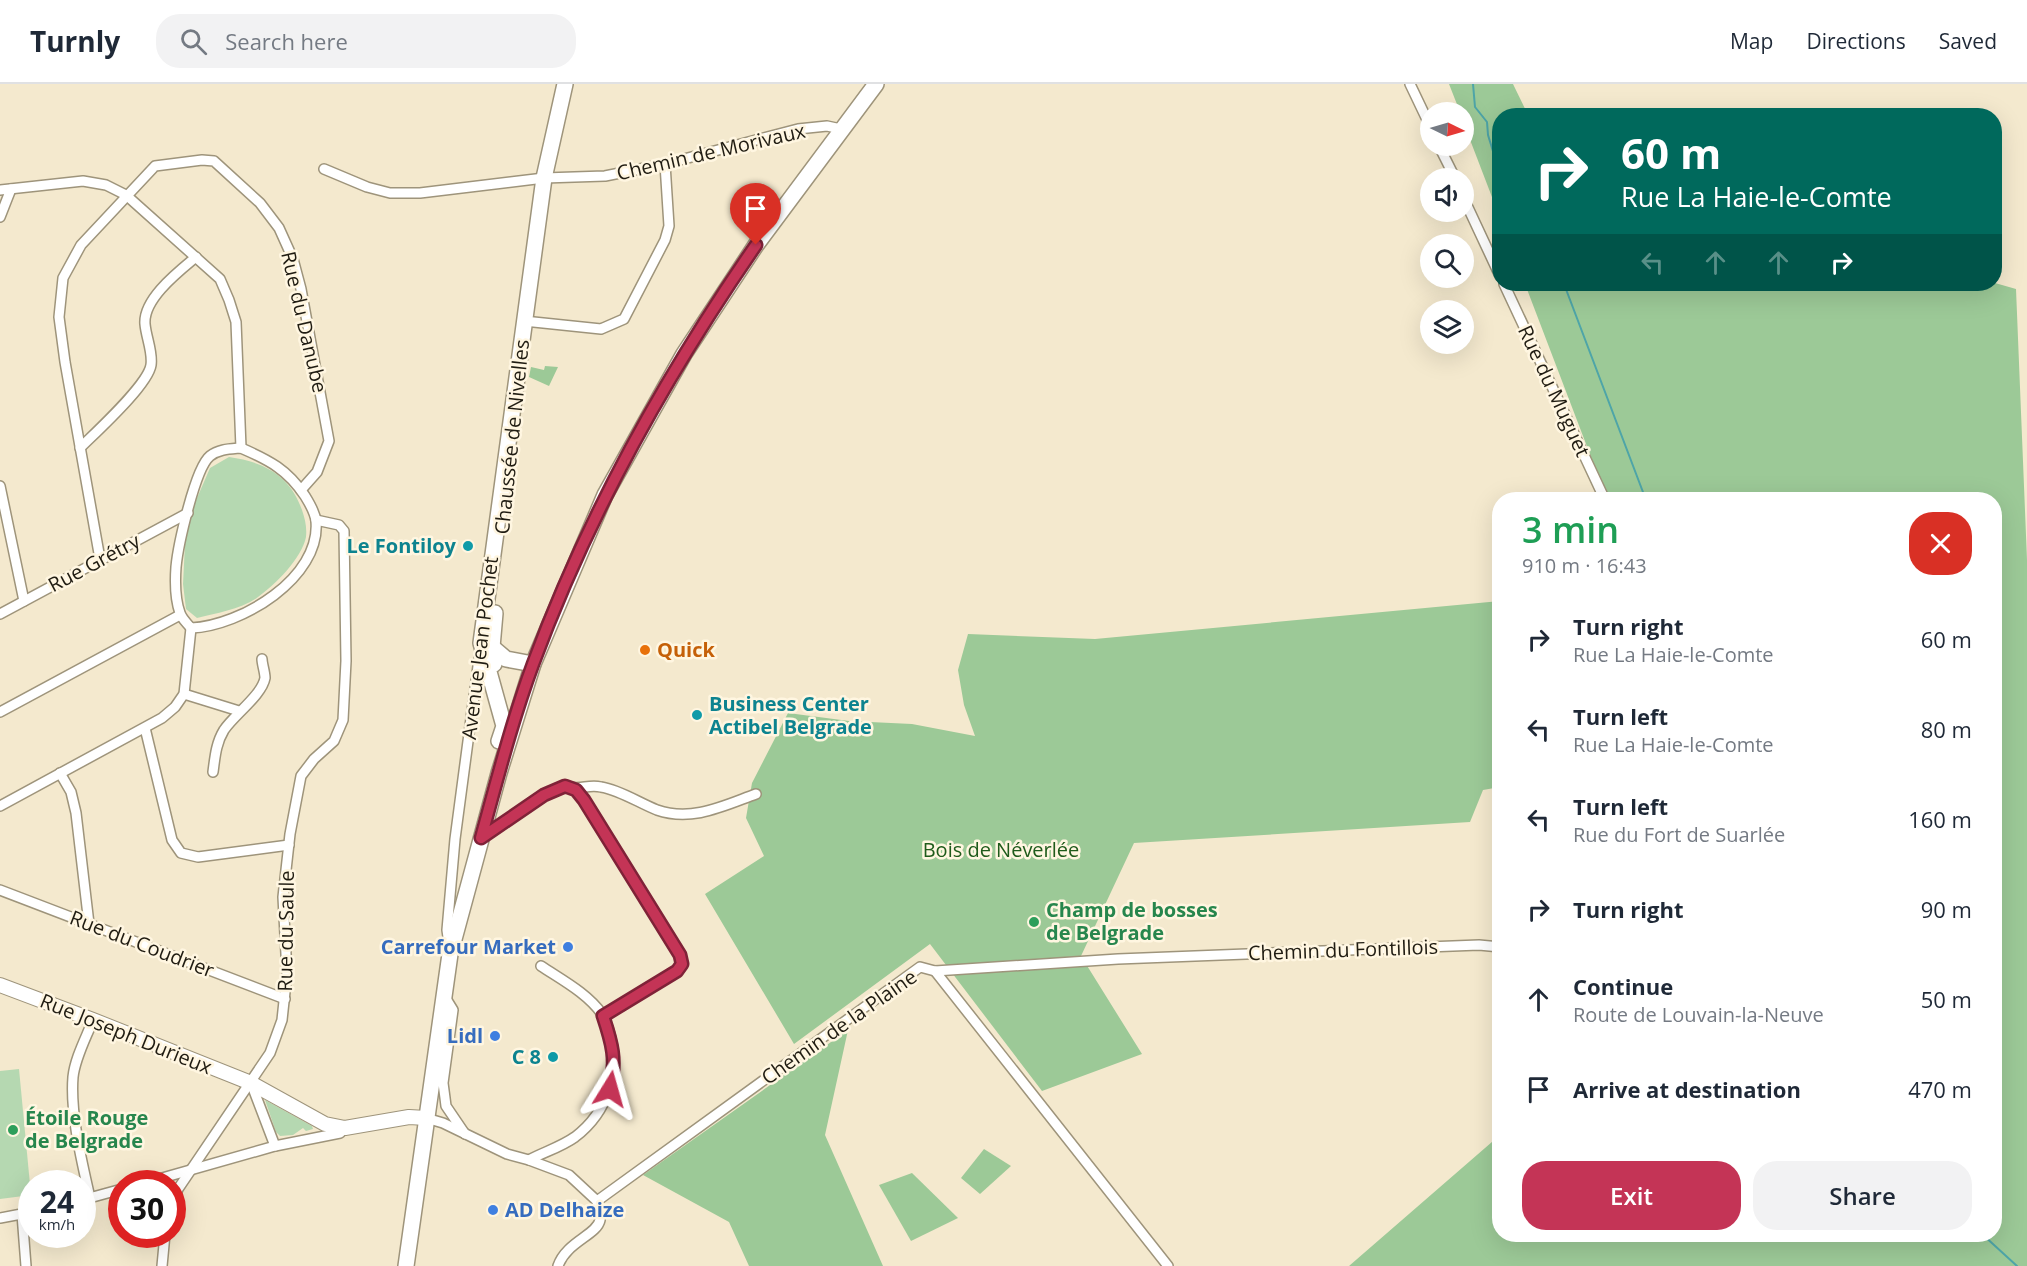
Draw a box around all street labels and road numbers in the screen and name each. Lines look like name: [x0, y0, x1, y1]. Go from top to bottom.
street label: Chemin de Morivaux: [614, 117, 808, 186]
street label: Rue du Danube: [275, 249, 334, 395]
street label: Rue du Muguet: [1512, 321, 1597, 461]
street label: Chaussée de Nivelles: [488, 338, 535, 536]
street label: Rue Grétry: [43, 527, 145, 598]
street label: Avenue Jean Pochet: [455, 555, 504, 741]
street label: Rue du Saule: [271, 870, 300, 992]
street label: Rue du Coudrier: [66, 904, 218, 983]
street label: Chemin du Fontillois: [1247, 933, 1439, 966]
street label: Chemin de la Plaine: [756, 963, 922, 1090]
street label: Rue Joseph Durieux: [36, 987, 217, 1081]

